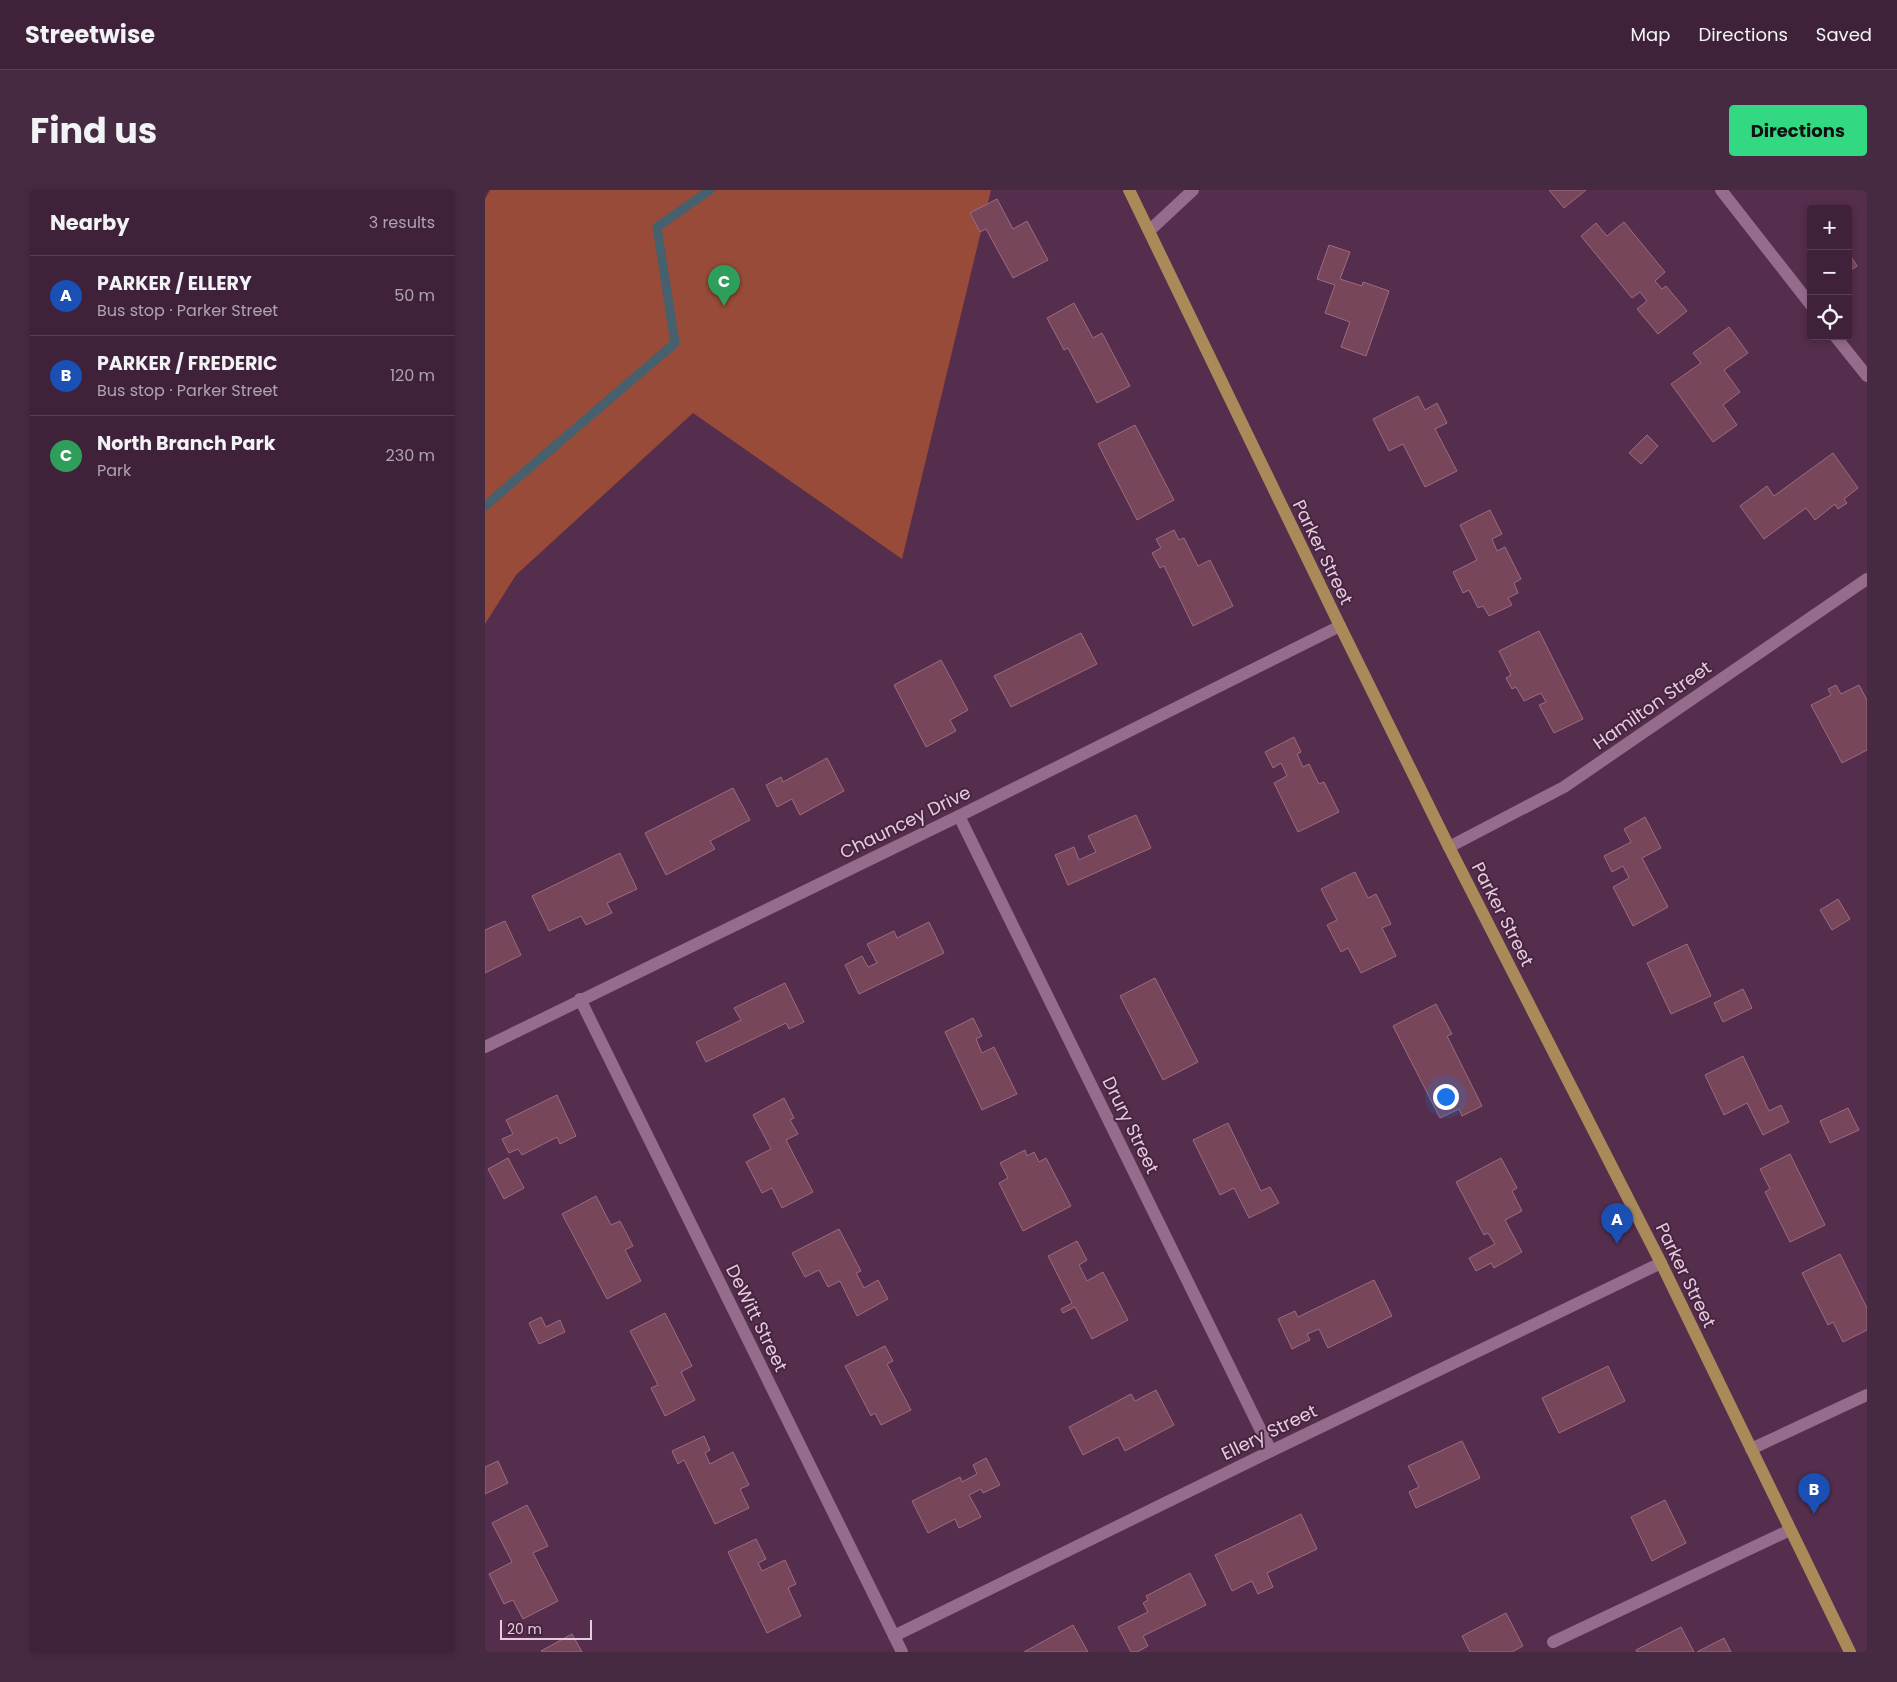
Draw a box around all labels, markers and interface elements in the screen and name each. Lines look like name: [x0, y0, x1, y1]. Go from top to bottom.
text: Streetwise: [25, 18, 155, 51]
text: Map: [1631, 22, 1670, 47]
text: Directions: [1698, 22, 1788, 47]
text: Saved: [1816, 22, 1872, 47]
button: Directions: [1729, 105, 1867, 156]
text: Find us: [30, 106, 157, 155]
map controls: [1807, 205, 1852, 340]
button: +: [1807, 205, 1852, 250]
text: Nearby: [50, 208, 130, 237]
text: 3 results: [369, 211, 435, 234]
button: −: [1807, 250, 1852, 295]
pin: C: [708, 265, 740, 306]
text: PARKER / ELLERY: [97, 270, 252, 297]
text: A: [60, 284, 72, 307]
text: 50 m: [394, 284, 435, 307]
button: locate: [1807, 295, 1852, 340]
text: Bus stop · Parker Street: [97, 299, 278, 322]
text: PARKER / FREDERIC: [97, 350, 277, 377]
text: B: [61, 364, 71, 387]
text: 120 m: [390, 364, 435, 387]
text: Bus stop · Parker Street: [97, 379, 278, 402]
text: North Branch Park: [97, 430, 275, 457]
text: C: [60, 444, 72, 467]
text: 230 m: [386, 444, 435, 467]
text: Park: [97, 459, 131, 482]
street label: Parker Street: [1287, 495, 1359, 609]
street label: Hamilton Street: [1588, 655, 1716, 755]
street label: Chauncey Drive: [835, 779, 975, 865]
street label: Parker Street: [1466, 858, 1540, 970]
street label: Drury Street: [1097, 1072, 1165, 1178]
your location: [1433, 1084, 1459, 1110]
pin: A: [1601, 1203, 1633, 1244]
street label: Parker Street: [1650, 1218, 1722, 1332]
street label: DeWitt Street: [720, 1260, 794, 1376]
street label: Ellery Street: [1217, 1398, 1321, 1466]
pin: B: [1798, 1473, 1830, 1514]
scale bar: [500, 1617, 593, 1640]
text: 20 m: [507, 1619, 542, 1639]

